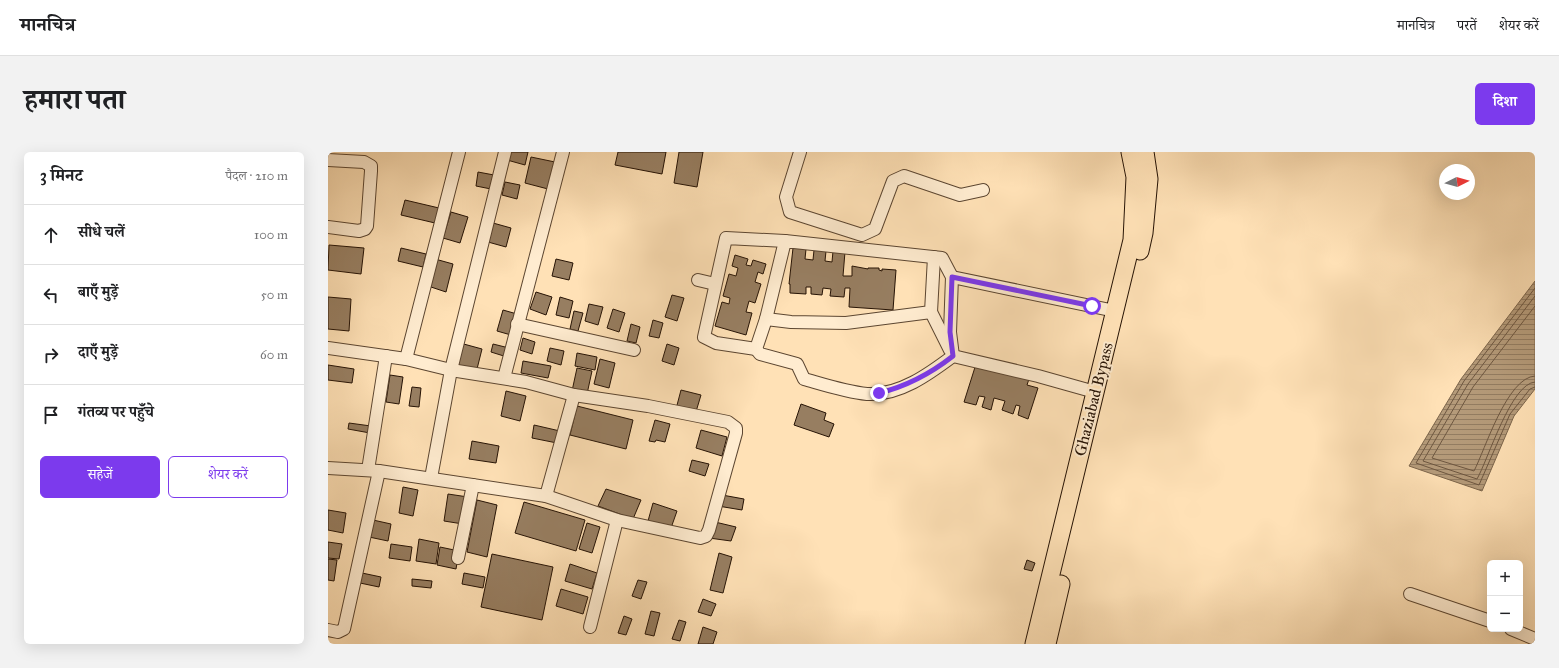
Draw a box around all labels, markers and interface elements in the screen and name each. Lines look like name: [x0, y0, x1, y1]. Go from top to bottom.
text: मानचित्र: [20, 13, 75, 36]
text: मानचित्र: [1397, 17, 1435, 34]
text: परतें: [1457, 17, 1477, 34]
text: शेयर करें: [1499, 17, 1539, 34]
text: हमारा पता: [24, 82, 125, 117]
button: दिशा: [1475, 83, 1535, 125]
north arrow: [1439, 164, 1475, 200]
text: 3 मिनट: [40, 165, 83, 186]
text: पैदल · 210 m: [226, 168, 288, 184]
text: सीधे चलें: [78, 223, 125, 241]
icon: ahead: [40, 224, 62, 246]
text: 100 m: [254, 227, 288, 243]
text: बाएँ मुड़ें: [78, 283, 118, 301]
icon: left: [40, 284, 62, 306]
text: 50 m: [261, 287, 288, 303]
route start: [1083, 297, 1101, 315]
street label: Ghaziabad Bypass: [1070, 340, 1117, 458]
text: दाएँ मुड़ें: [78, 343, 118, 361]
icon: right: [40, 344, 62, 366]
text: 60 m: [260, 347, 288, 363]
route end: [870, 384, 888, 402]
text: गंतव्य पर पहुँचे: [78, 403, 154, 421]
icon: arrive: [40, 404, 62, 426]
button: सहेजें: [40, 456, 160, 498]
button: शेयर करें: [168, 456, 288, 498]
map controls: [1487, 560, 1523, 632]
button: +: [1487, 560, 1523, 596]
button: −: [1487, 596, 1523, 632]

